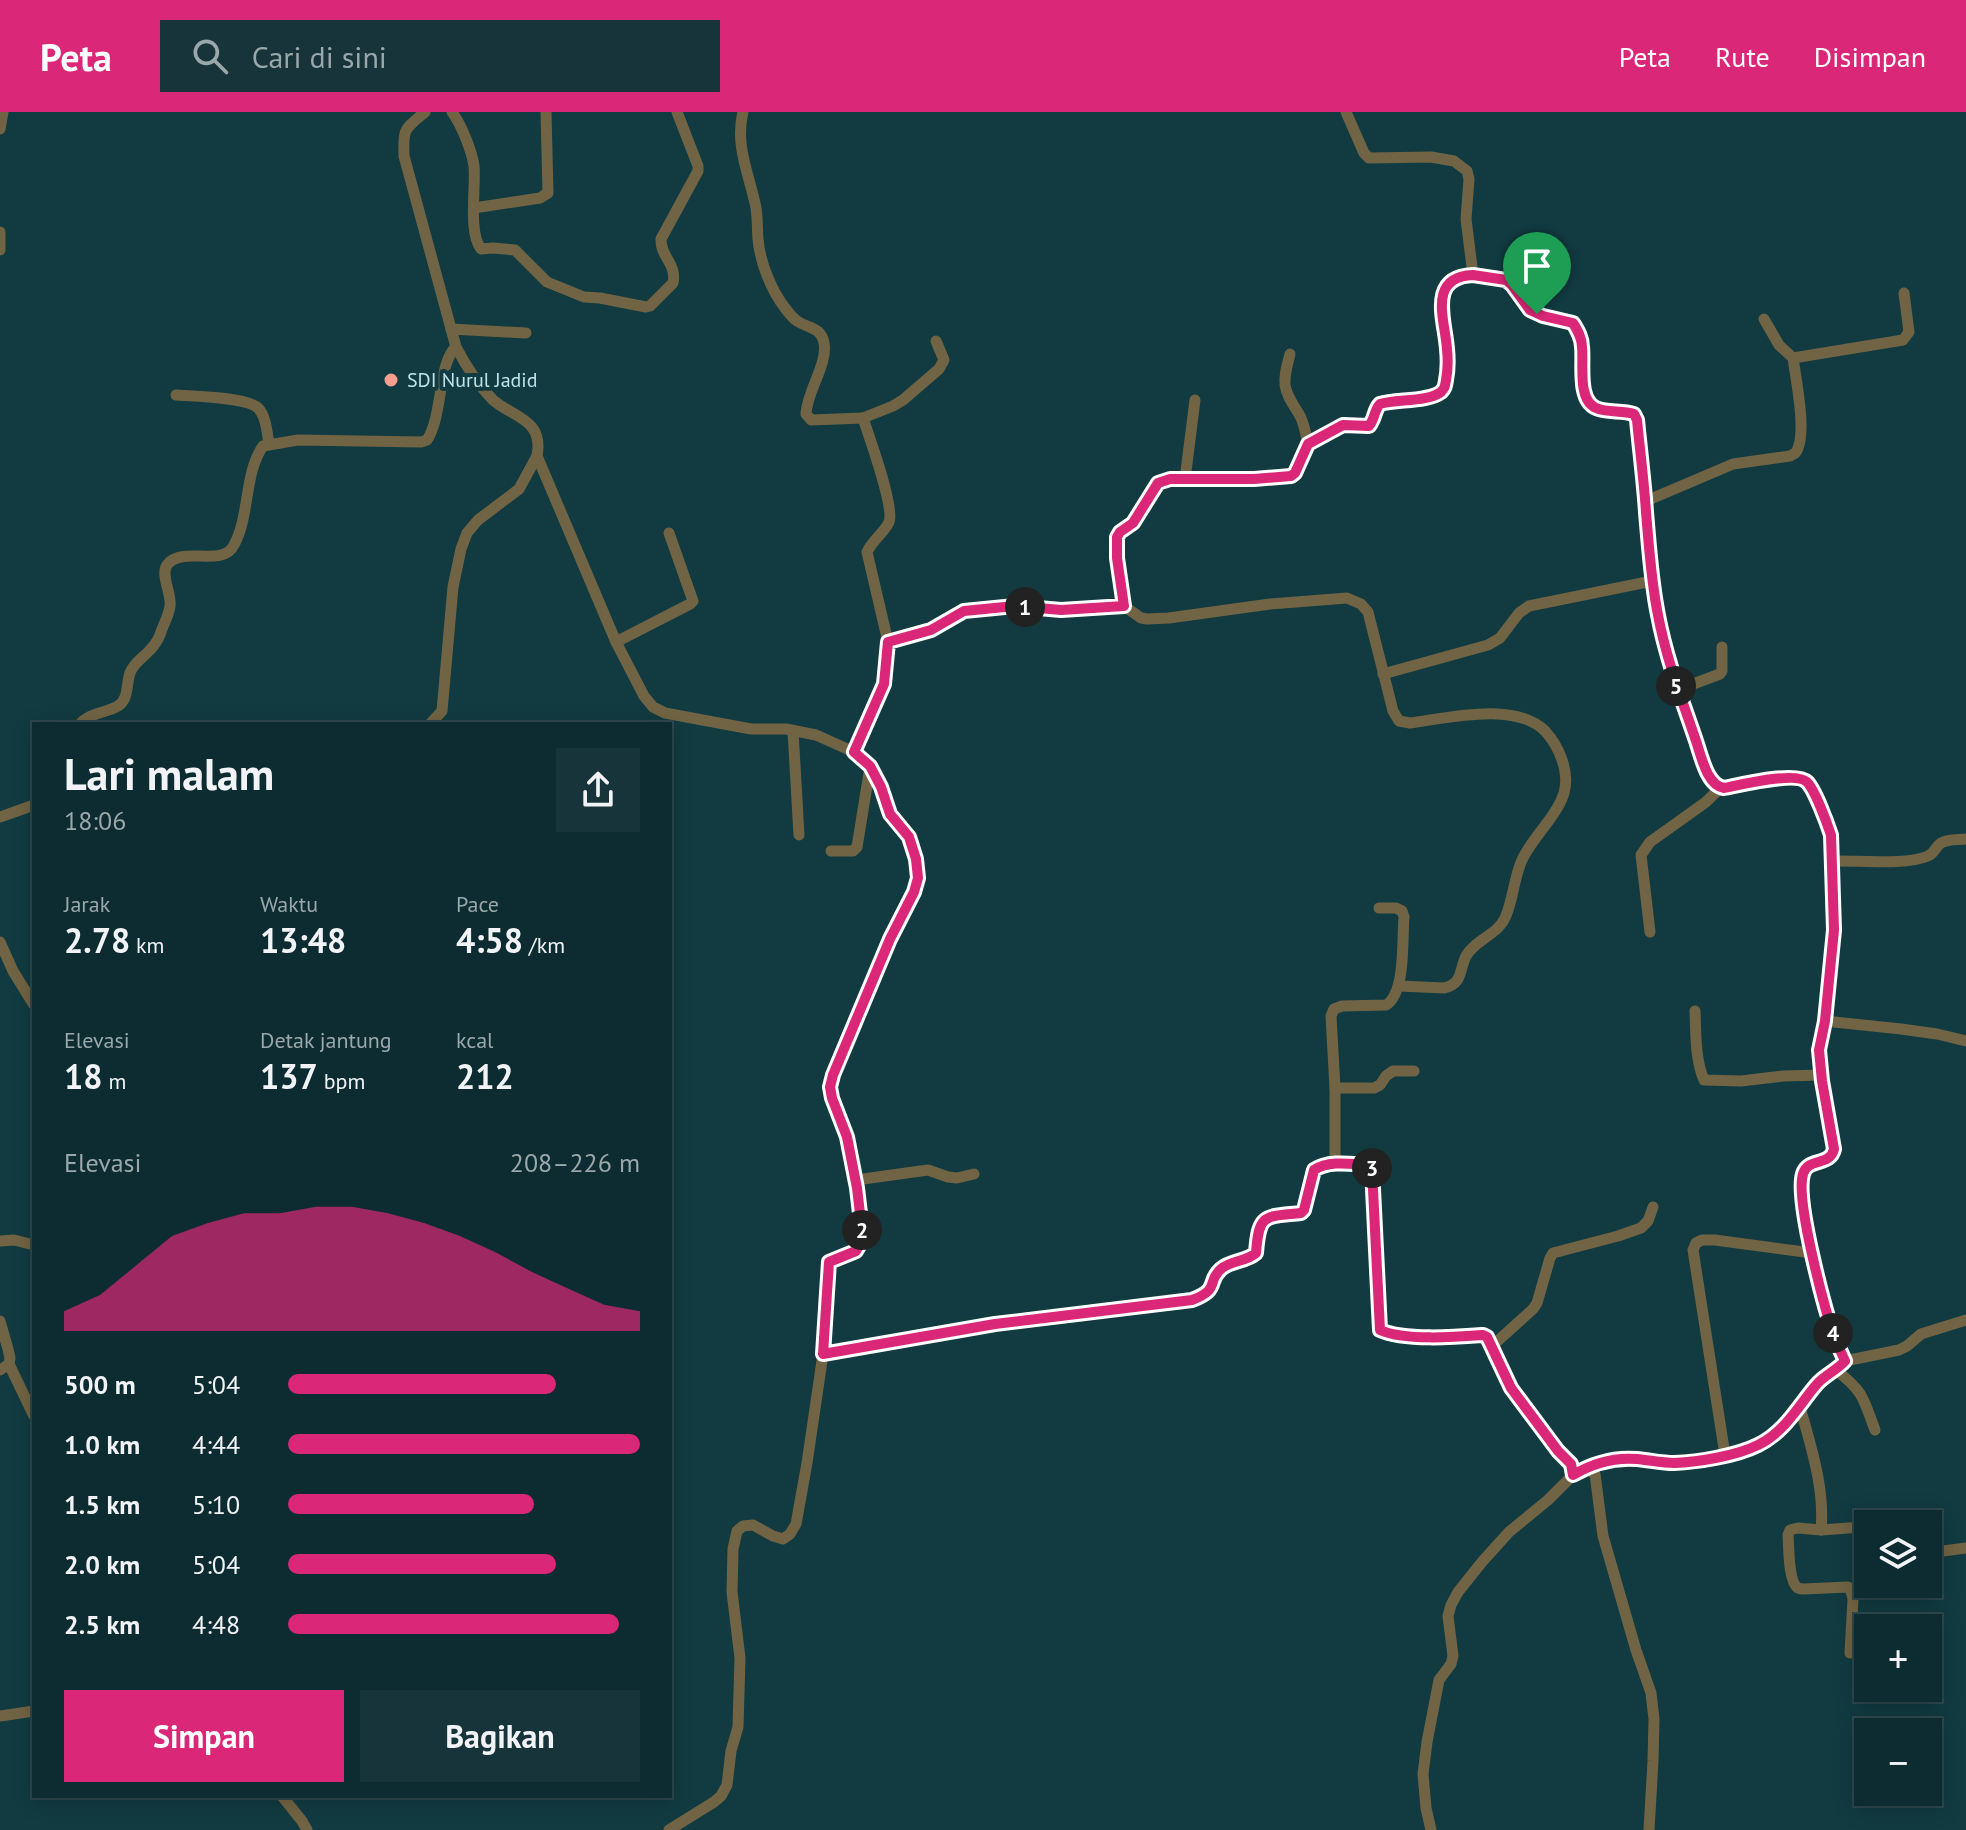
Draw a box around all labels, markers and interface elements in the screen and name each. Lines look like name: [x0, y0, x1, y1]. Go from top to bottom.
search box: [160, 20, 720, 92]
text: Peta: [40, 32, 112, 81]
icon: search: [188, 34, 232, 78]
text: Cari di sini: [252, 37, 387, 76]
text: Peta: [1619, 38, 1671, 75]
text: Rute: [1715, 38, 1770, 75]
text: Disimpan: [1814, 38, 1926, 75]
pin: [1503, 232, 1571, 314]
icon: arrive: [1515, 244, 1559, 288]
place label: SDI Nurul Jadid: [407, 367, 537, 393]
marker: SDI Nurul Jadid: [382, 371, 400, 389]
pin: 1: [1005, 587, 1045, 627]
text: 1: [1019, 593, 1031, 621]
pin: 5: [1656, 666, 1696, 706]
text: 5: [1670, 672, 1682, 700]
text: Lari malam: [64, 745, 274, 802]
button: share: [556, 748, 640, 832]
text: 18:06: [64, 804, 126, 837]
text: Jarak: [64, 890, 110, 918]
text: Waktu: [260, 890, 318, 918]
text: Pace: [456, 890, 499, 918]
text: 2.78: [64, 918, 130, 962]
text: 13:48: [260, 918, 346, 962]
text: 4:58: [456, 918, 523, 962]
text: km: [130, 931, 164, 959]
text: /km: [523, 931, 565, 959]
text: Elevasi: [64, 1026, 130, 1054]
text: Detak jantung: [260, 1026, 392, 1054]
text: kcal: [456, 1026, 494, 1054]
text: 18: [64, 1054, 103, 1098]
text: 137: [260, 1054, 318, 1098]
text: 212: [456, 1054, 514, 1098]
text: m: [103, 1067, 126, 1095]
text: bpm: [318, 1067, 365, 1095]
text: Elevasi: [64, 1146, 142, 1179]
text: 208–226 m: [510, 1146, 640, 1179]
pin: 3: [1352, 1148, 1392, 1188]
text: 3: [1366, 1154, 1378, 1182]
pin: 2: [842, 1210, 882, 1250]
text: 2: [856, 1216, 868, 1244]
pin: 4: [1813, 1313, 1853, 1353]
text: 4: [1827, 1319, 1839, 1347]
text: 500 m: [64, 1368, 136, 1401]
text: 5:04: [192, 1368, 240, 1401]
text: 1.0 km: [64, 1428, 140, 1461]
text: 4:44: [192, 1428, 240, 1461]
text: 1.5 km: [64, 1488, 140, 1521]
text: 5:10: [192, 1488, 240, 1521]
map controls: [1854, 1510, 1942, 1806]
button: layers: [1854, 1510, 1942, 1598]
text: 2.0 km: [64, 1548, 140, 1581]
text: 5:04: [192, 1548, 240, 1581]
text: 2.5 km: [64, 1608, 140, 1641]
text: 4:48: [192, 1608, 240, 1641]
button: +: [1854, 1614, 1942, 1702]
button: Simpan: [64, 1690, 344, 1782]
button: Bagikan: [360, 1690, 640, 1782]
button: −: [1854, 1718, 1942, 1806]

